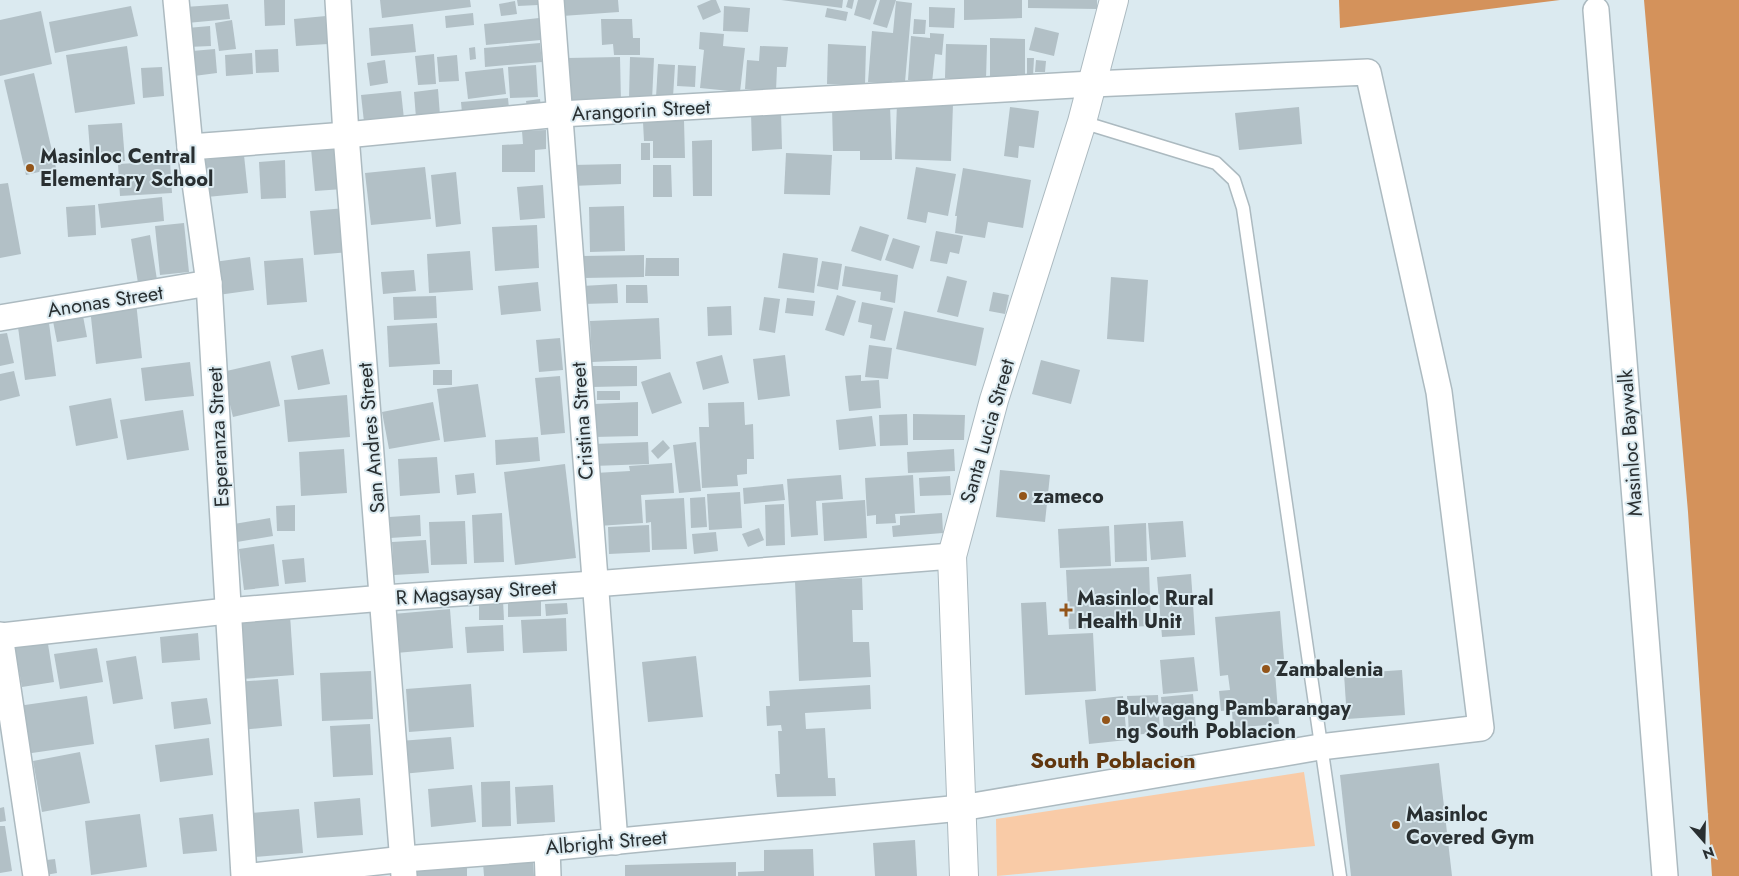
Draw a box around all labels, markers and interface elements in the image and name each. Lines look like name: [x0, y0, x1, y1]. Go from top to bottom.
street label: Arangorin Street: [571, 92, 711, 129]
place label: Masinloc Central Elementary School: [40, 142, 213, 194]
marker: Masinloc Central Elementary School: [24, 162, 36, 174]
street label: Anonas Street: [45, 278, 165, 325]
street label: Santa Lucia Street: [953, 355, 1022, 507]
street label: San Andres Street: [350, 361, 393, 514]
street label: Cristina Street: [564, 361, 601, 481]
street label: Esperanza Street: [200, 366, 237, 508]
street label: Masinloc Baywalk: [1611, 368, 1650, 517]
place label: zameco: [1033, 482, 1104, 511]
marker: zameco: [1017, 490, 1029, 502]
street label: R Magsaysay Street: [395, 572, 557, 613]
place label: Masinloc Rural Health Unit: [1077, 584, 1214, 636]
marker: Masinloc Rural Health Unit: [1059, 603, 1073, 617]
place label: Zambalenia: [1276, 655, 1383, 684]
marker: Zambalenia: [1260, 663, 1272, 675]
place label: Bulwagang Pambarangay ng South Poblacion: [1116, 694, 1351, 746]
marker: Bulwagang Pambarangay ng South Poblacion: [1100, 714, 1112, 726]
district label: South Poblacion: [1030, 744, 1196, 776]
place label: Masinloc Covered Gym: [1406, 800, 1534, 852]
north arrow: [1679, 816, 1729, 866]
marker: Masinloc Covered Gym: [1390, 819, 1402, 831]
street label: Albright Street: [544, 823, 668, 862]
text: N: [1700, 842, 1717, 865]

